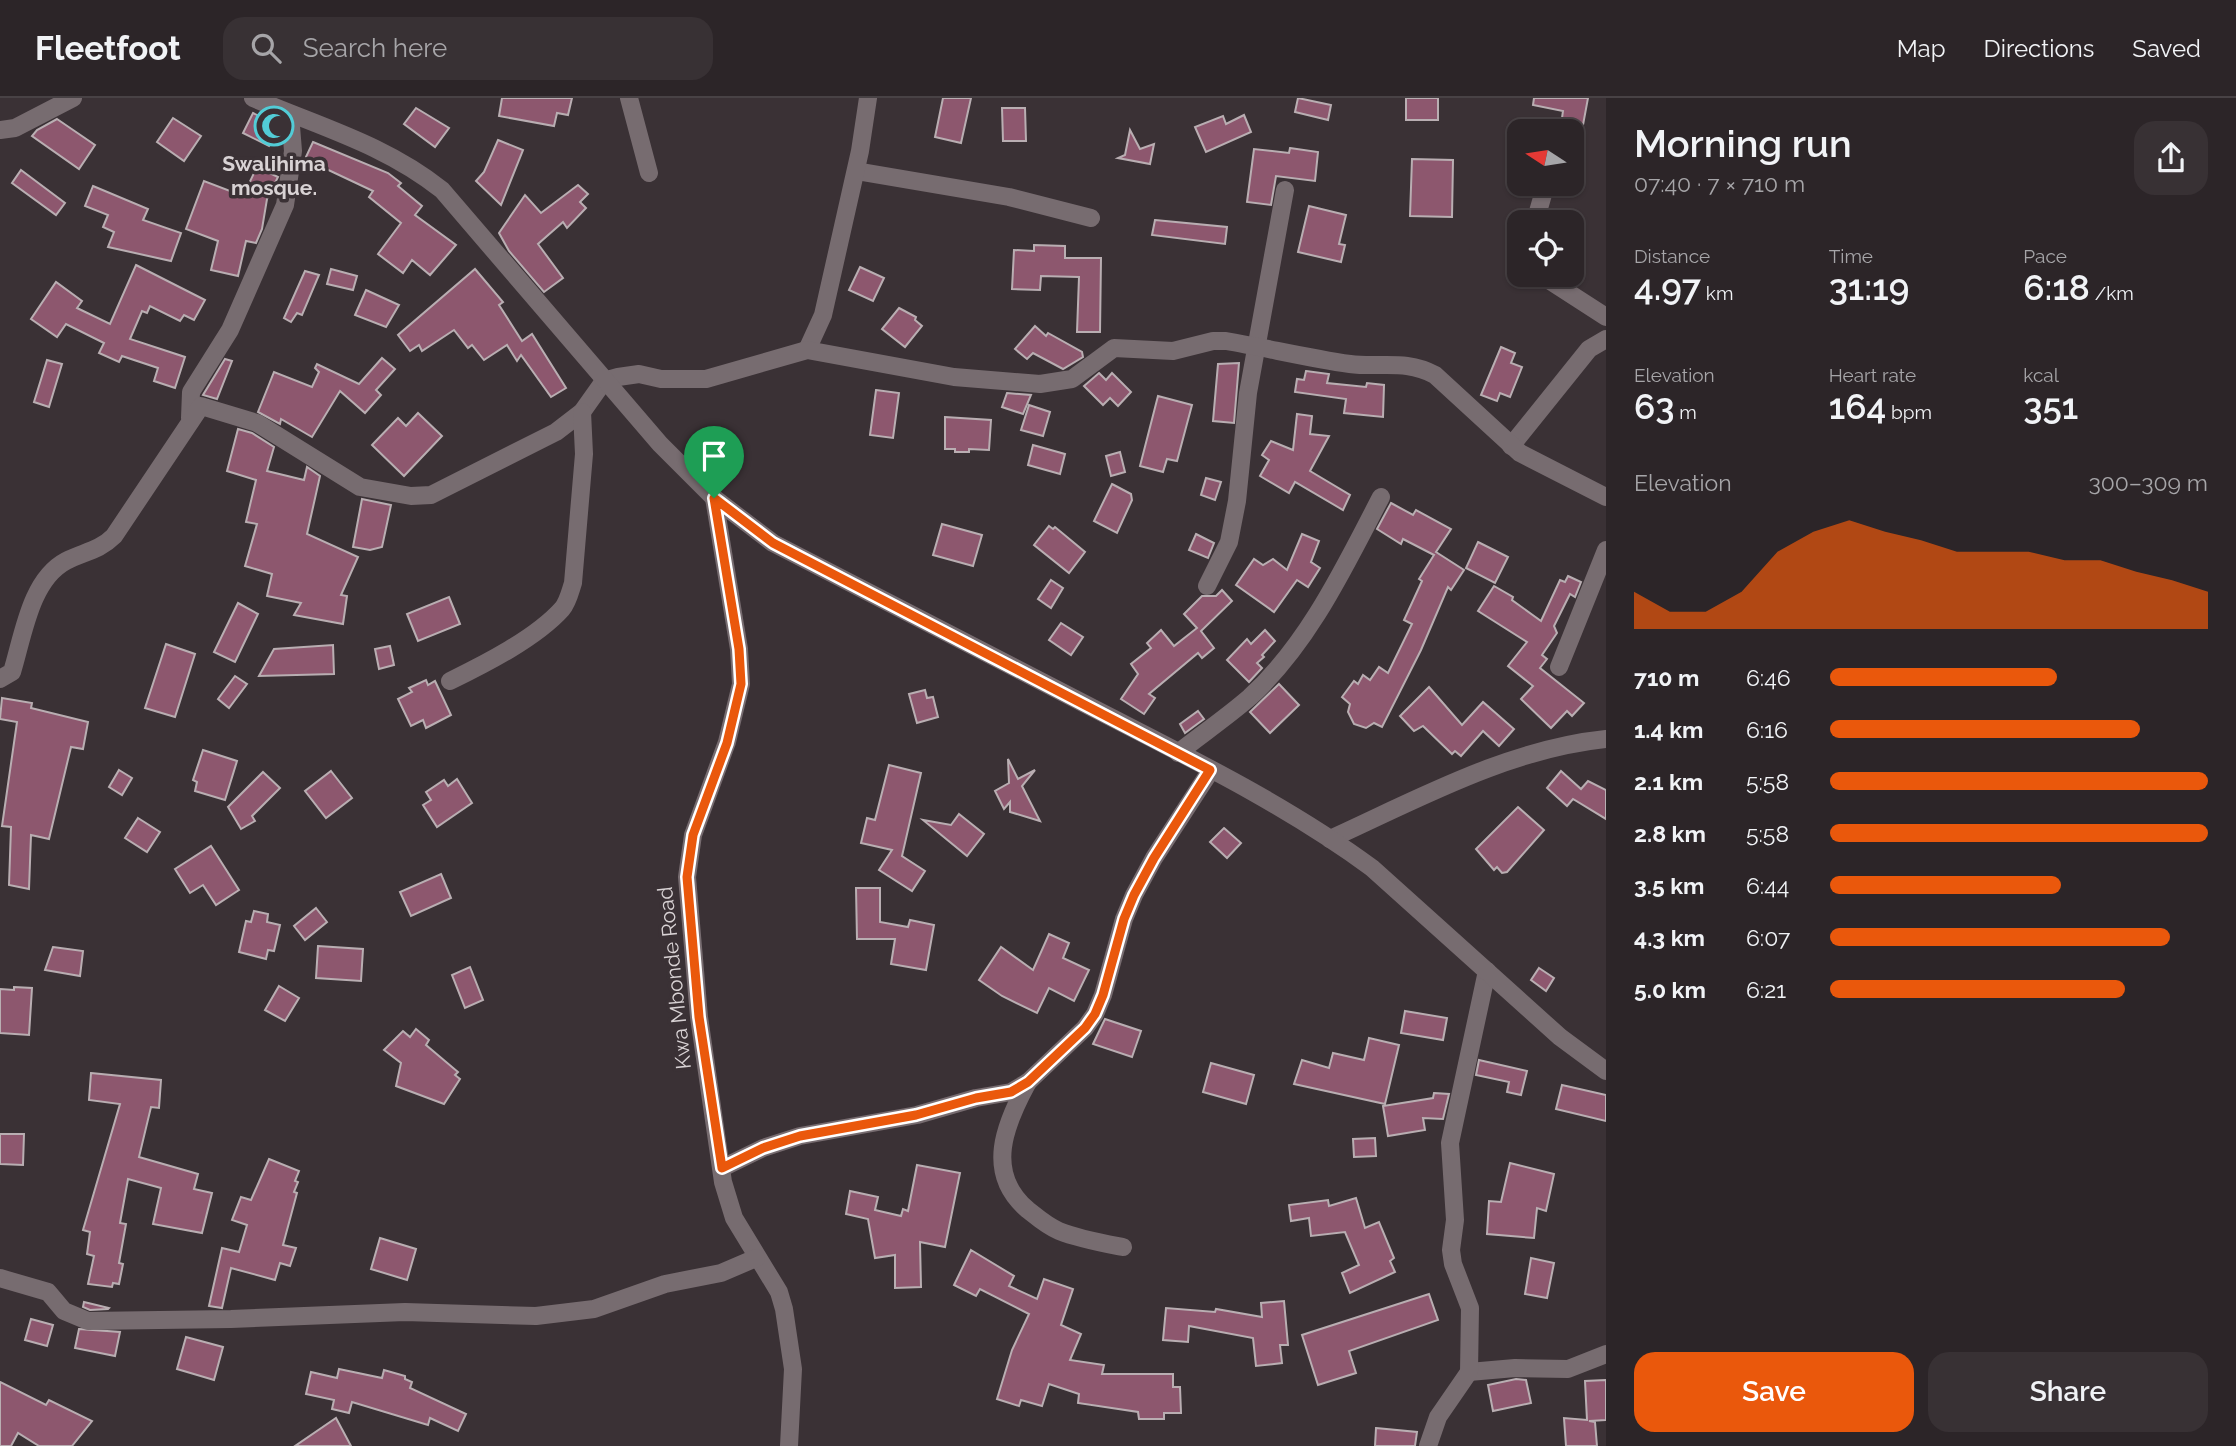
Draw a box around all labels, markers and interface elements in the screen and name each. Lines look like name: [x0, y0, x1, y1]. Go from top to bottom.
search box: [223, 17, 713, 80]
text: Fleetfoot: [35, 29, 181, 68]
icon: search: [247, 29, 285, 67]
text: Search here: [303, 33, 447, 63]
text: Map: [1897, 34, 1946, 63]
text: Directions: [1984, 34, 2094, 63]
text: Saved: [2132, 34, 2201, 63]
mosque icon: Swalihima mosque.: [253, 105, 295, 147]
north arrow: [1507, 119, 1584, 196]
map controls: [1507, 119, 1584, 287]
text: Morning run: [1634, 121, 1852, 166]
button: share: [2134, 121, 2208, 195]
place label: Swalihima mosque.: [222, 151, 326, 200]
text: 07:40 · 7 × 710 m: [1634, 170, 1805, 197]
button: locate: [1507, 210, 1584, 287]
text: Distance: [1634, 245, 1710, 267]
text: Time: [1829, 245, 1873, 267]
text: Pace: [2023, 245, 2067, 267]
text: 4.97: [1634, 267, 1701, 308]
text: 31:19: [1829, 267, 1909, 308]
text: 6:18: [2023, 267, 2090, 308]
text: km: [1701, 282, 1733, 304]
text: /km: [2090, 282, 2134, 304]
text: Elevation: [1634, 364, 1715, 386]
text: Heart rate: [1829, 364, 1916, 386]
text: kcal: [2023, 364, 2059, 386]
text: 63: [1634, 386, 1674, 427]
text: 164: [1829, 386, 1886, 427]
text: 351: [2023, 386, 2078, 427]
text: m: [1674, 401, 1697, 423]
text: bpm: [1886, 401, 1932, 423]
pin: [684, 426, 744, 498]
icon: arrive: [695, 437, 733, 475]
text: Elevation: [1634, 469, 1732, 496]
text: 300–309 m: [2088, 469, 2208, 496]
text: 710 m: [1634, 664, 1699, 691]
text: 6:46: [1746, 664, 1791, 691]
text: 1.4 km: [1634, 716, 1703, 743]
text: 6:16: [1746, 716, 1788, 743]
text: 2.1 km: [1634, 768, 1703, 795]
text: 5:58: [1746, 768, 1789, 795]
text: 2.8 km: [1634, 820, 1706, 847]
text: 5:58: [1746, 820, 1789, 847]
text: 3.5 km: [1634, 872, 1705, 899]
text: 6:44: [1746, 872, 1789, 899]
street label: Kwa Mbonde Road: [652, 885, 696, 1071]
text: 4.3 km: [1634, 924, 1705, 951]
text: 6:07: [1746, 924, 1790, 951]
text: 5.0 km: [1634, 976, 1706, 1003]
text: 6:21: [1746, 976, 1786, 1003]
button: Save: [1634, 1352, 1914, 1432]
button: Share: [1928, 1352, 2208, 1432]

